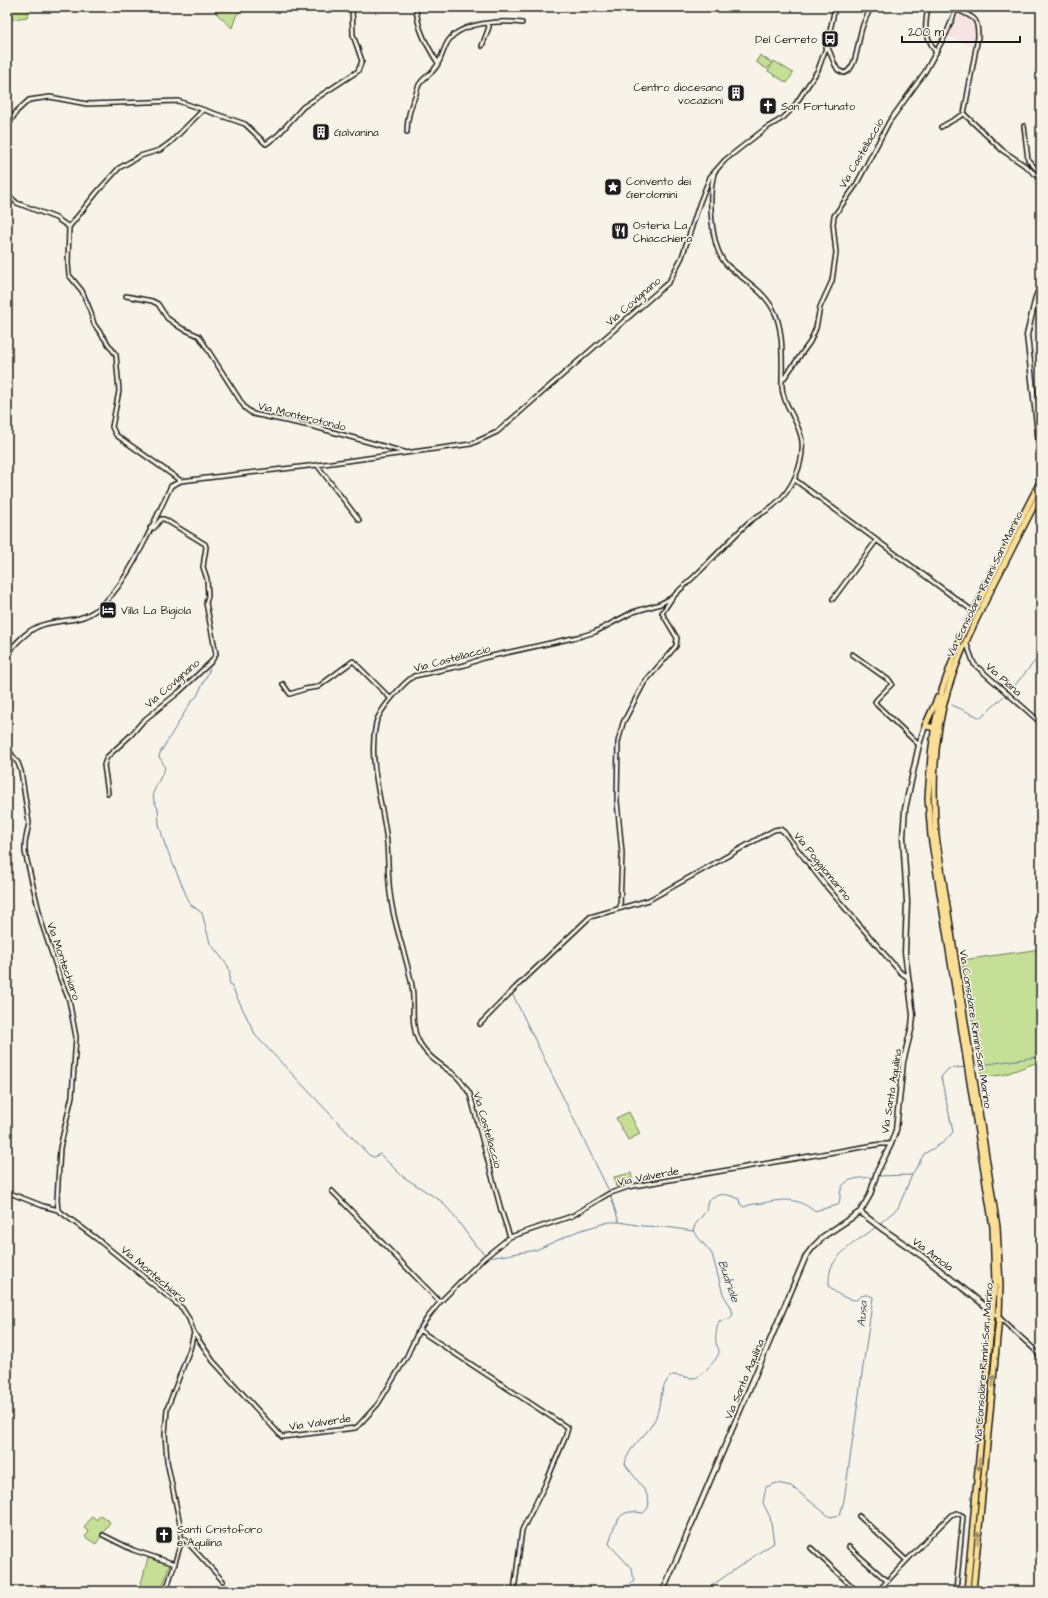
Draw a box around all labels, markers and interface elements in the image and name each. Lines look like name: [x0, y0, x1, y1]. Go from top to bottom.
scale bar: [902, 18, 1020, 44]
text: 200 m: [908, 24, 945, 41]
bus stop icon: Del Cerreto: [820, 29, 840, 49]
place label: Del Cerreto: [755, 32, 818, 47]
place label: Centro diocesano vocazioni: [633, 80, 724, 108]
building icon: Centro diocesano vocazioni: [726, 83, 746, 103]
church icon: San Fortunato: [758, 96, 778, 116]
place label: San Fortunato: [781, 99, 856, 114]
street label: Via Castellaccio: [835, 115, 888, 191]
building icon: Galvanina: [311, 122, 331, 142]
place label: Galvanina: [334, 125, 379, 140]
place label: Convento dei Gerolomini: [626, 174, 691, 202]
place icon: Convento dei Gerolomini: [603, 177, 623, 197]
place label: Osteria La Chiacchiera: [633, 218, 693, 246]
restaurant icon: Osteria La Chiacchiera: [610, 221, 630, 241]
street label: Via Covignano: [603, 273, 665, 330]
street label: Via Monterotondo: [256, 398, 348, 435]
street label: Via Consolare Rimini-San Marino: [943, 508, 1027, 660]
hotel icon: Villa La Bigiola: [98, 600, 118, 620]
place label: Villa La Bigiola: [121, 603, 191, 619]
street label: Via Castellaccio: [412, 641, 493, 676]
street label: Via Covignano: [142, 655, 204, 712]
street label: Via Piana: [982, 659, 1025, 700]
street label: Via Poggiomarino: [789, 829, 856, 905]
street label: Via Montechiaro: [43, 920, 84, 1003]
street label: Via Consolare Rimini-San Marino: [956, 949, 996, 1110]
street label: Via Santa Aquilina: [877, 1047, 906, 1135]
street label: Via Castellaccio: [469, 1090, 506, 1171]
street label: Via Valverde: [616, 1163, 680, 1190]
street label: Via Amola: [909, 1234, 957, 1275]
street label: Via Montechiaro: [118, 1242, 190, 1307]
water label: Budriale: [713, 1258, 744, 1305]
street label: Via Consolare Rimini-San Marino: [970, 1282, 997, 1444]
water label: Ausa: [853, 1300, 872, 1328]
street label: Via Santa Aquilina: [721, 1336, 768, 1422]
one-way arrow: [989, 1375, 996, 1388]
street label: Via Valverde: [288, 1411, 352, 1434]
one-way arrow: [975, 1457, 983, 1470]
place label: Santi Cristoforo e Aquilina: [177, 1522, 263, 1550]
church icon: Santi Cristoforo e Aquilina: [154, 1525, 174, 1545]
one-way arrow: [974, 1532, 981, 1545]

